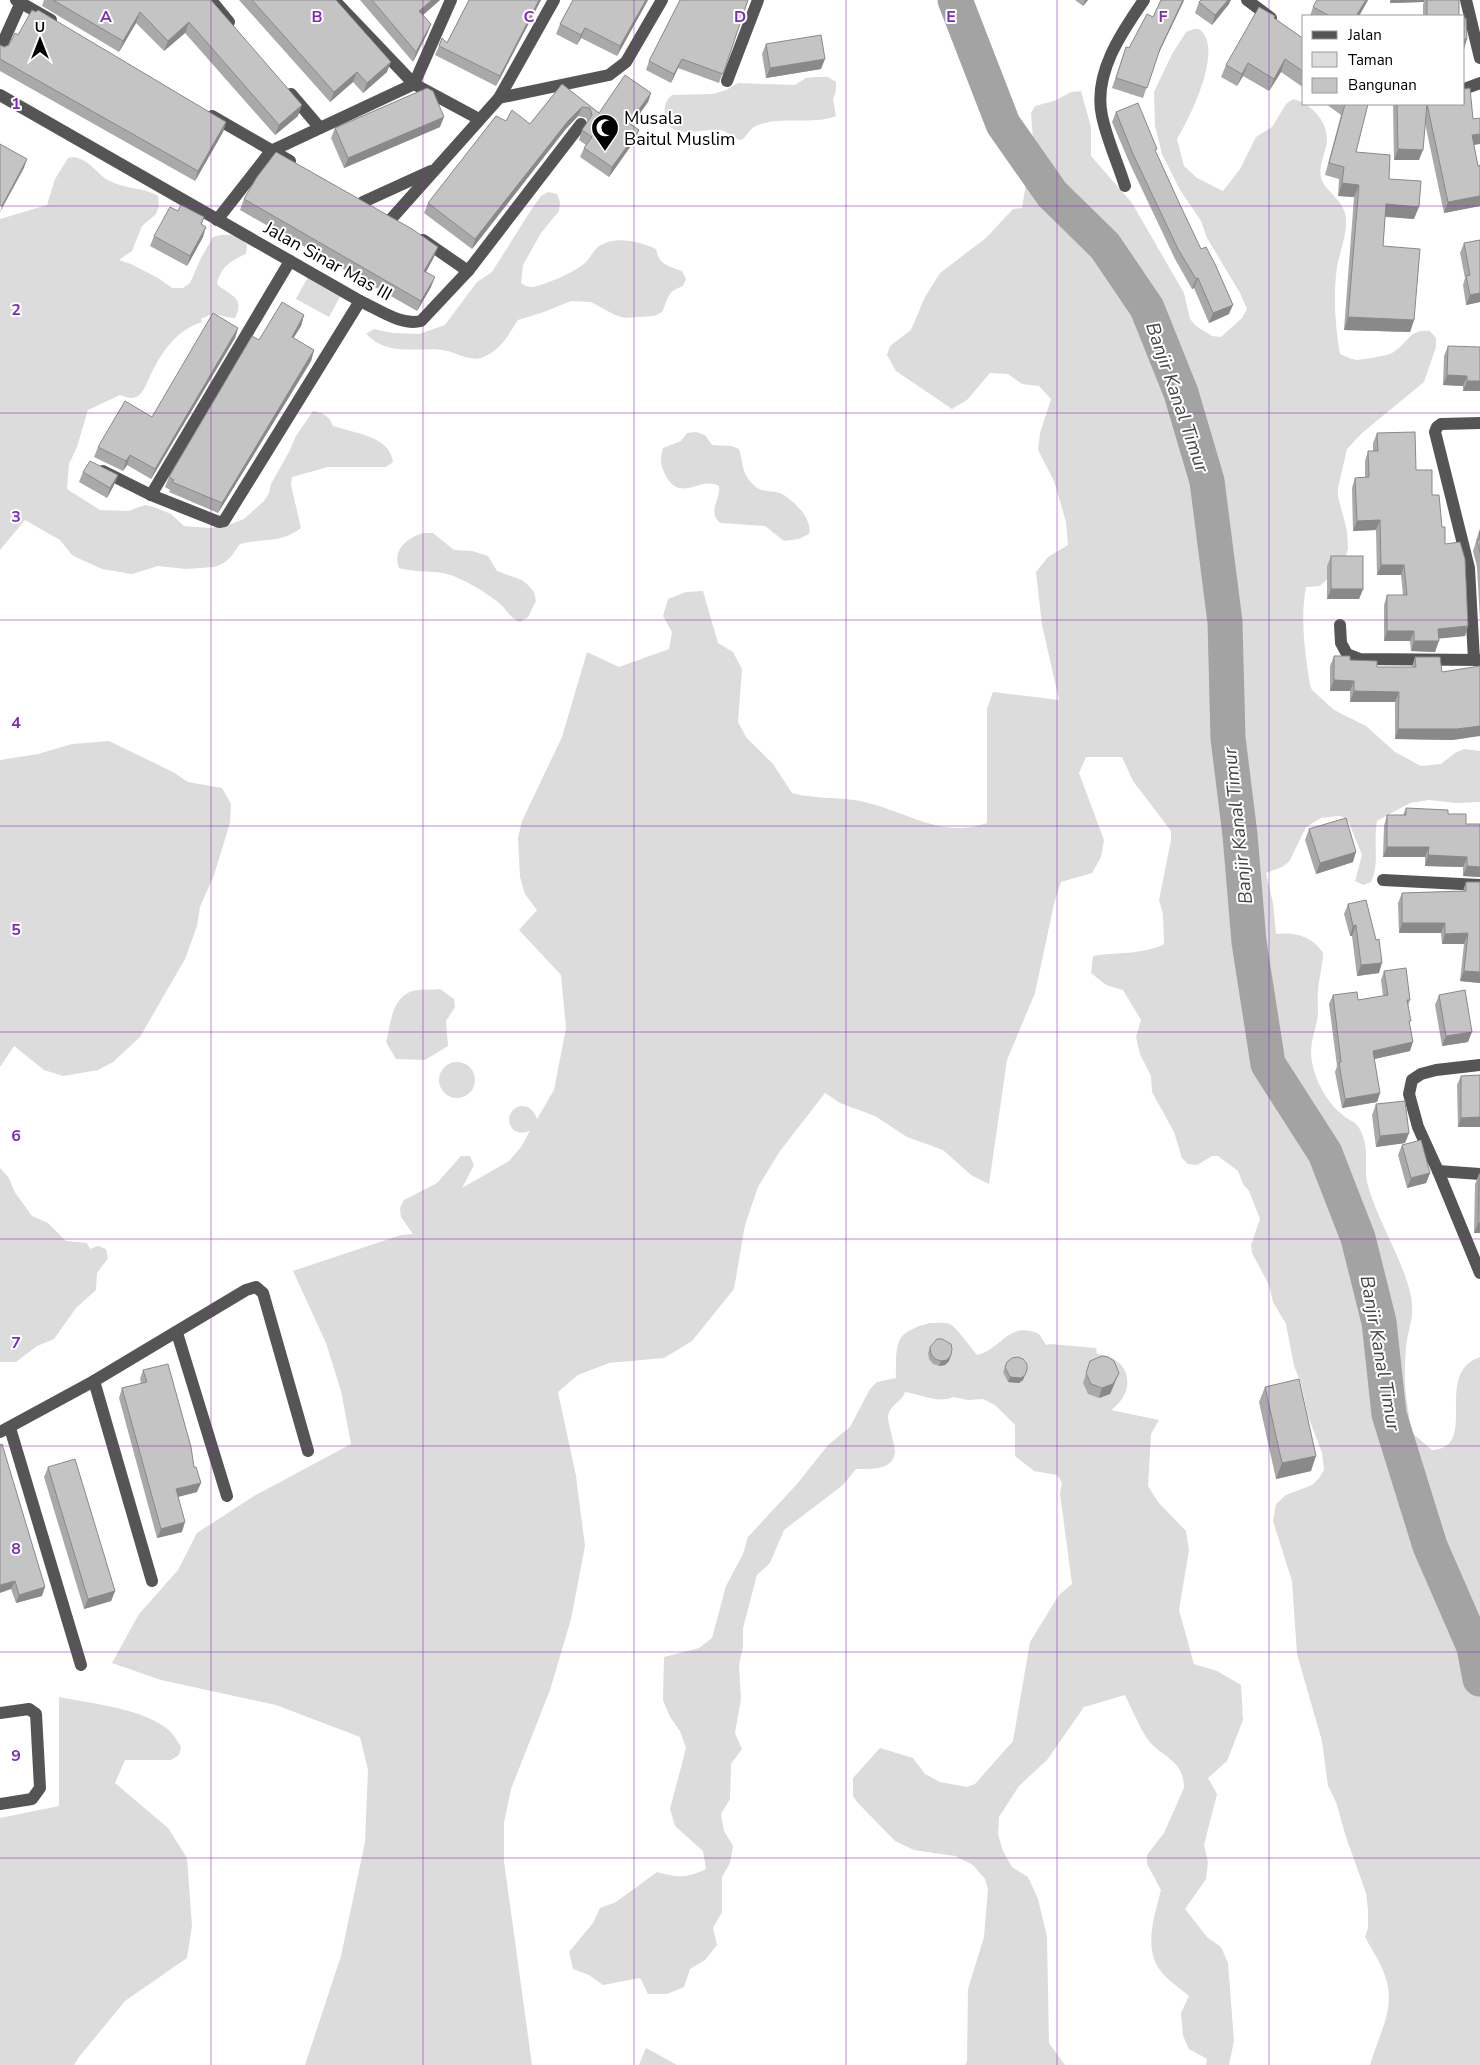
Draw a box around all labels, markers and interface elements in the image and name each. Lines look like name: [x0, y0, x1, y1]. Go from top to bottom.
text: A: [100, 6, 112, 28]
text: B: [311, 6, 323, 28]
text: C: [524, 6, 535, 28]
text: D: [734, 6, 746, 28]
text: E: [946, 6, 956, 28]
text: F: [1159, 6, 1168, 28]
north arrow: [15, 15, 65, 65]
legend: [1302, 15, 1465, 105]
text: U: [35, 18, 45, 37]
text: Jalan: [1347, 25, 1382, 45]
text: Taman: [1348, 50, 1393, 70]
text: Bangunan: [1348, 75, 1417, 95]
text: 1: [11, 93, 21, 115]
place label: Musala Baitul Muslim: [624, 106, 735, 151]
mosque icon: Musala Baitul Muslim: [590, 113, 620, 152]
street label: Jalan Sinar Mas III: [259, 215, 396, 306]
text: 2: [11, 299, 21, 321]
water label: Banjir Kanal Timur: [1139, 319, 1215, 477]
text: 3: [11, 506, 21, 528]
text: 4: [11, 712, 21, 734]
water label: Banjir Kanal Timur: [1217, 745, 1259, 905]
text: 5: [11, 919, 21, 941]
text: 6: [11, 1125, 21, 1147]
water label: Banjir Kanal Timur: [1354, 1274, 1407, 1434]
text: 7: [11, 1332, 21, 1354]
text: 8: [11, 1538, 21, 1560]
text: 9: [11, 1745, 21, 1767]

